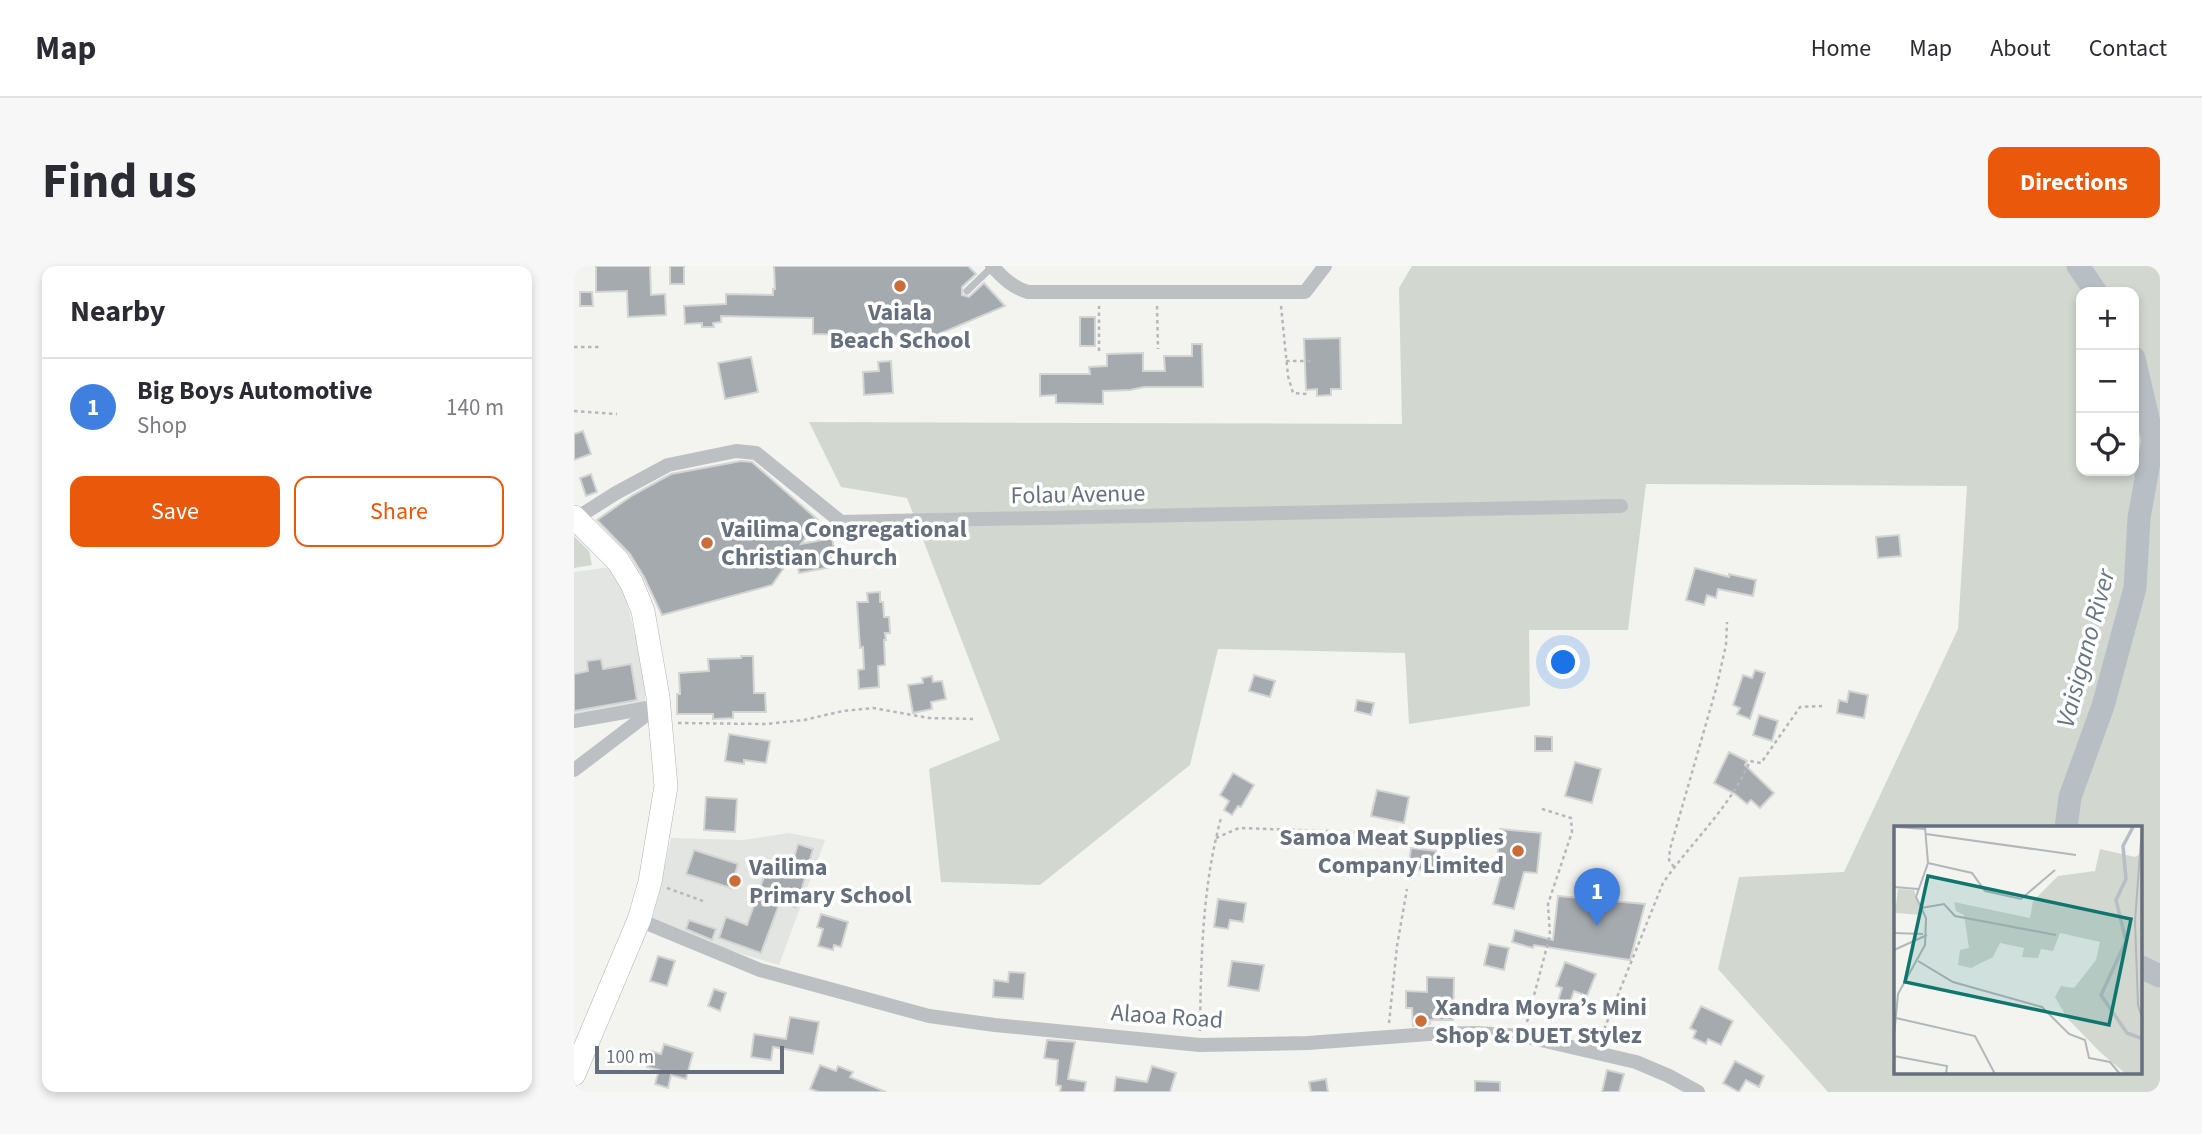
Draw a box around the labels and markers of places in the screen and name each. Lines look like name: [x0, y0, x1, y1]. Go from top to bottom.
marker: Vaiala Beach School: [892, 278, 908, 294]
place label: Vaiala Beach School: [830, 295, 971, 358]
place label: Vailima Congregational Christian Church: [720, 512, 967, 575]
marker: Vailima Congregational Christian Church: [699, 535, 715, 551]
place label: Samoa Meat Supplies Company Limited: [1279, 820, 1504, 883]
marker: Samoa Meat Supplies Company Limited: [1510, 843, 1526, 859]
place label: Vailima Primary School: [748, 850, 912, 913]
pin: 1: [1574, 868, 1620, 926]
marker: Vailima Primary School: [727, 873, 743, 889]
place label: Xandra Moyra’s Mini Shop & DUET Stylez: [1435, 990, 1647, 1053]
marker: Xandra Moyra’s Mini Shop & DUET Stylez: [1413, 1013, 1429, 1029]

